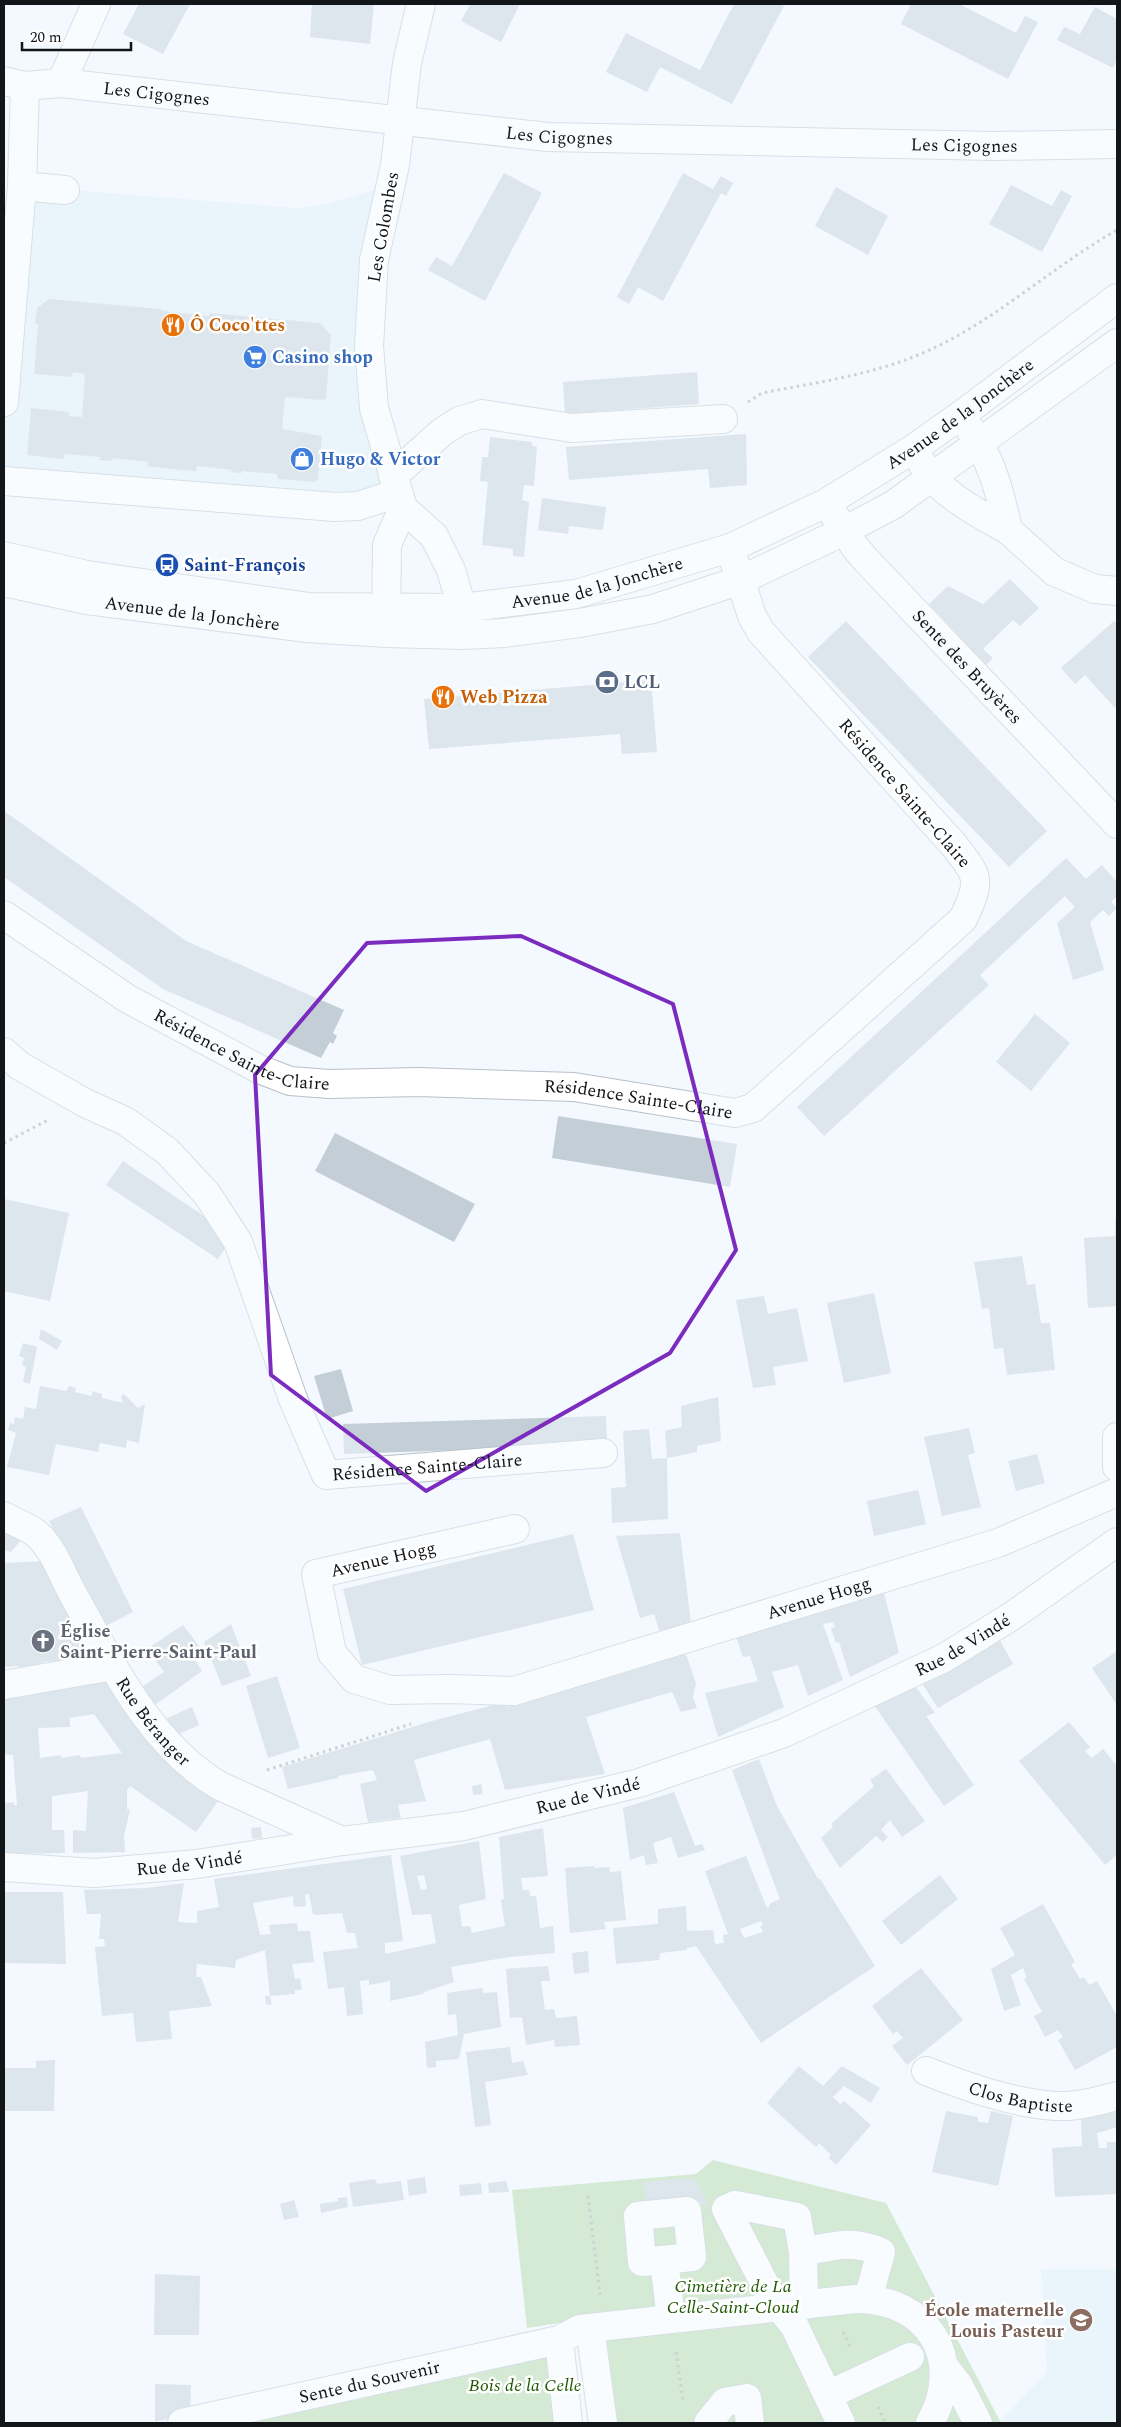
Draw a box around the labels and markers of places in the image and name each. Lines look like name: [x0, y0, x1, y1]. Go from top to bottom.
restaurant icon: Ô Coco'ttes: [160, 312, 186, 338]
place label: Ô Coco'ttes: [190, 312, 285, 339]
supermarket icon: Casino shop: [242, 344, 268, 370]
place label: Casino shop: [272, 344, 373, 371]
shop icon: Hugo & Victor: [289, 446, 315, 472]
place label: Hugo & Victor: [320, 446, 441, 473]
bus stop icon: Saint-François: [154, 552, 180, 578]
place label: Saint-François: [184, 552, 306, 579]
bank icon: LCL: [594, 669, 620, 695]
place label: LCL: [624, 669, 660, 696]
restaurant icon: Web Pizza: [430, 684, 456, 710]
place label: Web Pizza: [460, 684, 548, 711]
place label: Église Saint-Pierre-Saint-Paul: [60, 1618, 257, 1666]
church icon: Église Saint-Pierre-Saint-Paul: [30, 1628, 56, 1654]
place label: École maternelle Louis Pasteur: [924, 2297, 1064, 2345]
school or university icon: École maternelle Louis Pasteur: [1068, 2307, 1094, 2333]

